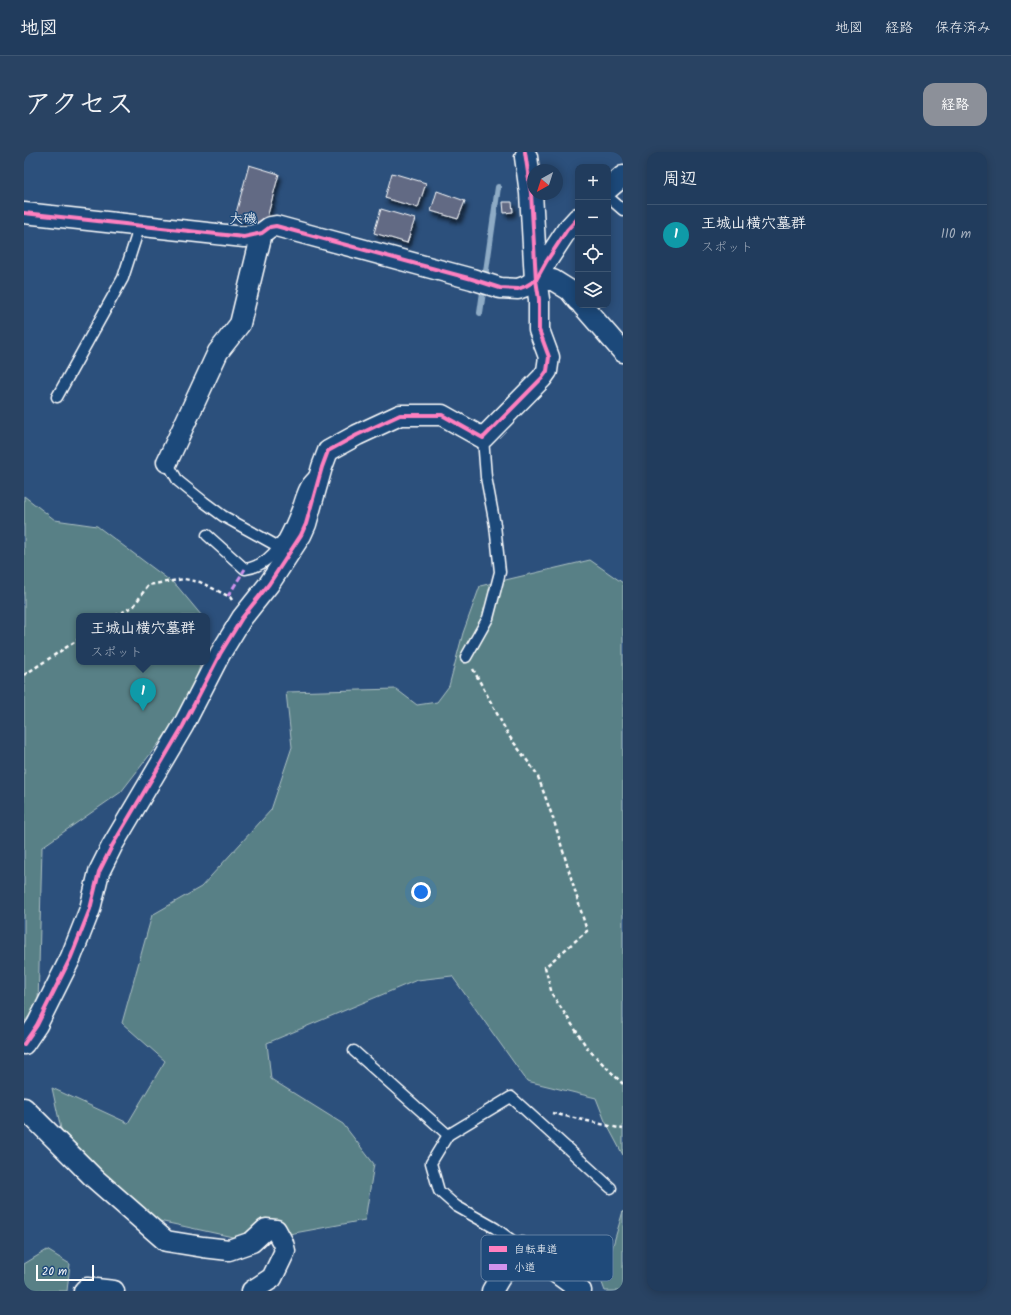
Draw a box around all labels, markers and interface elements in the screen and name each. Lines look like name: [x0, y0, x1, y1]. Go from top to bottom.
text: 地図: [20, 14, 58, 44]
text: 地図: [835, 17, 863, 39]
text: 経路: [885, 17, 913, 39]
text: 保存済み: [935, 17, 991, 39]
text: アクセス: [24, 83, 134, 128]
button: 経路: [923, 83, 987, 126]
north arrow: [527, 164, 563, 200]
map controls: [575, 164, 611, 308]
button: +: [575, 164, 611, 200]
text: 周辺: [663, 166, 697, 193]
button: −: [575, 200, 611, 236]
district label: 大磯: [229, 208, 257, 230]
text: 王城山横穴墓群: [701, 212, 806, 236]
text: 1: [674, 224, 678, 245]
text: 110 m: [941, 224, 971, 245]
button: locate: [575, 236, 611, 272]
text: スポット: [701, 237, 753, 258]
button: layers: [575, 272, 611, 308]
popup: [76, 613, 210, 665]
text: 王城山横穴墓群: [90, 617, 196, 641]
text: スポット: [90, 642, 143, 663]
pin: 1: [130, 678, 156, 711]
your location: [411, 882, 431, 902]
legend: [481, 1235, 613, 1281]
text: 自転車道: [514, 1241, 558, 1259]
text: 小道: [514, 1259, 536, 1277]
scale bar: [36, 1263, 94, 1282]
text: 20 m: [42, 1263, 67, 1281]

